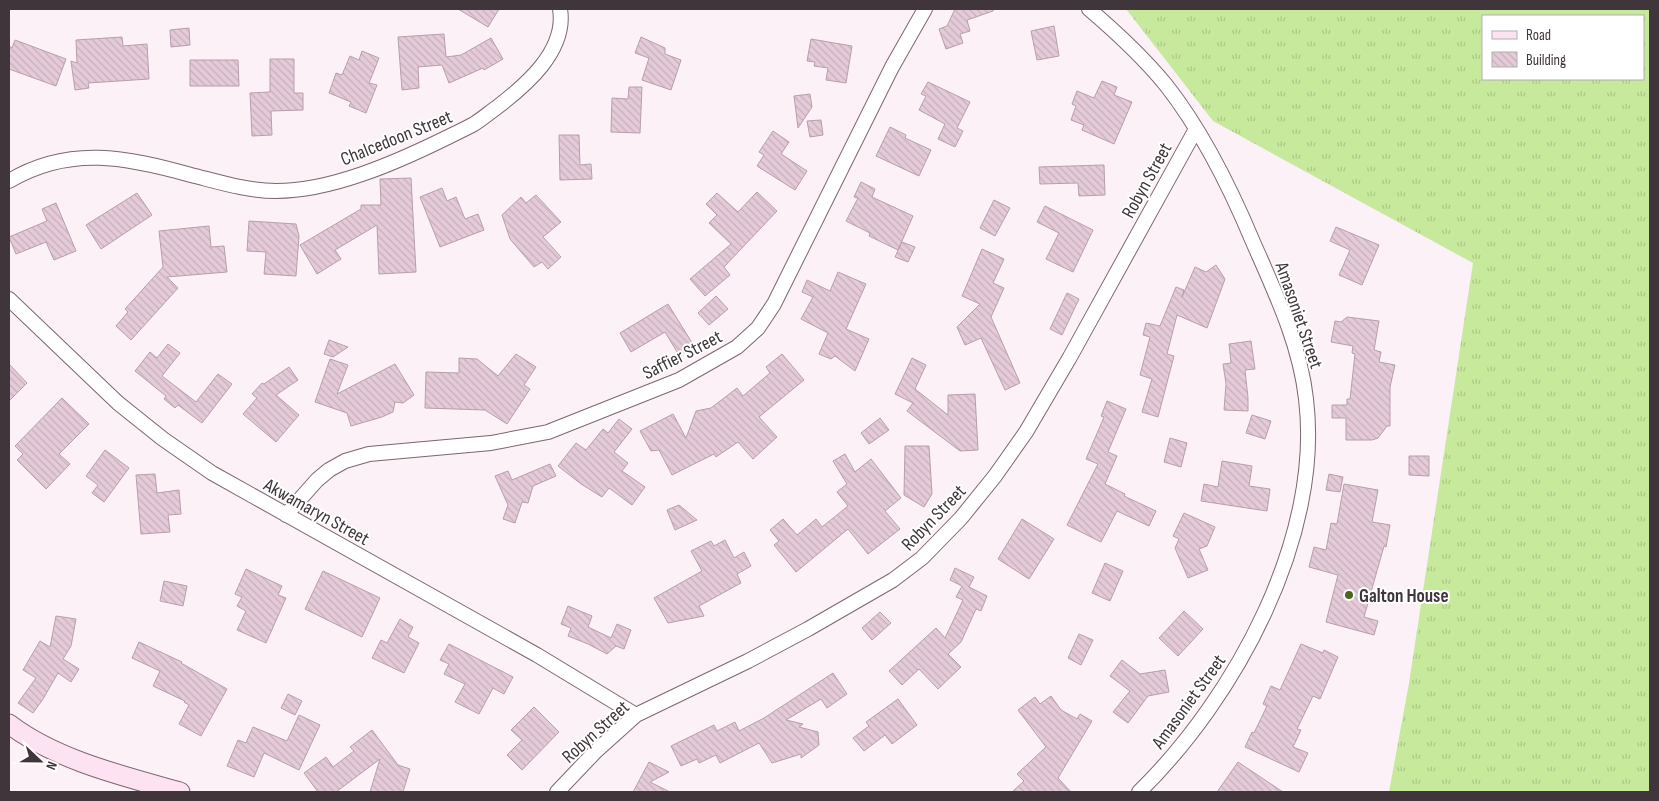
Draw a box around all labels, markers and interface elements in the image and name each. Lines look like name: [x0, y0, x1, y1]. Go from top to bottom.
legend: [1482, 15, 1644, 80]
text: Road: [1526, 26, 1551, 45]
text: Building: [1526, 51, 1566, 70]
street label: Chalcedoon Street: [337, 105, 456, 171]
street label: Robyn Street: [1117, 139, 1178, 222]
street label: Amasoniet Street: [1269, 258, 1328, 372]
street label: Saffier Street: [639, 325, 726, 385]
street label: Akwamaryn Street: [259, 473, 373, 551]
street label: Robyn Street: [897, 480, 971, 556]
place label: Galton House: [1359, 585, 1449, 608]
marker: Galton House: [1343, 589, 1355, 601]
street label: Amasoniet Street: [1147, 650, 1231, 754]
street label: Robyn Street: [558, 696, 635, 768]
north arrow: [15, 736, 65, 786]
text: N: [42, 759, 61, 772]

